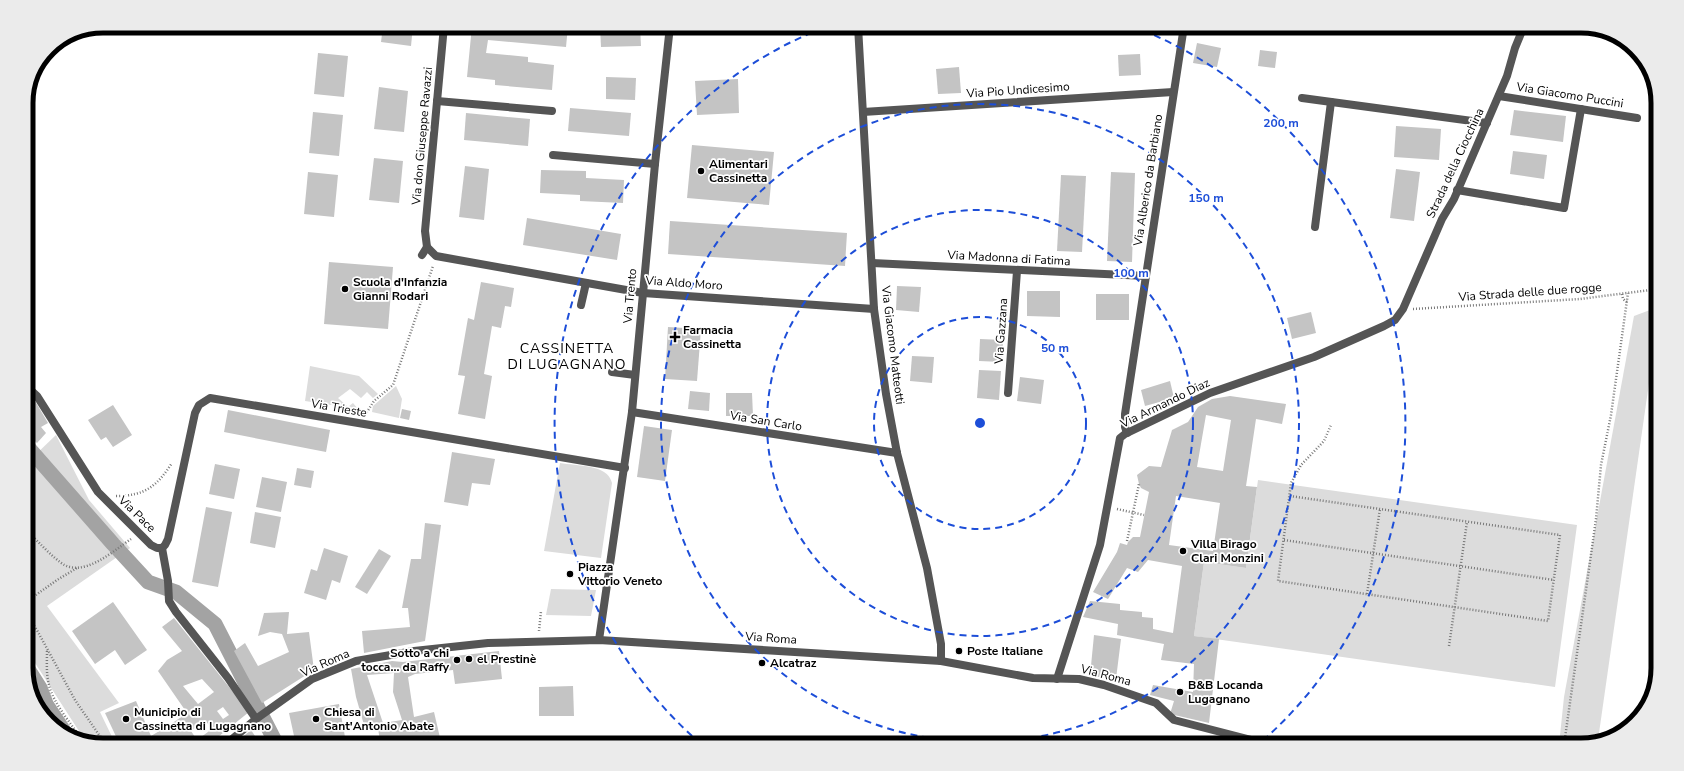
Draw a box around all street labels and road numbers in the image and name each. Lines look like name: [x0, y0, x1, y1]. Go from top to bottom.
street label: Via don Giuseppe Ravazzi: [408, 66, 436, 207]
street label: Via Pio Undicesimo: [965, 78, 1070, 102]
street label: Via Giacomo Puccini: [1514, 78, 1625, 111]
street label: Strada della Ciocchina: [1422, 105, 1488, 221]
street label: Via Alberico da Barbiano: [1130, 113, 1166, 248]
street label: Via Madonna di Fatima: [946, 247, 1071, 269]
street label: Via Trento: [620, 268, 640, 325]
street label: Via Aldo Moro: [644, 272, 723, 294]
street label: Via Strada delle due rogge: [1457, 279, 1602, 305]
street label: Via Giacomo Matteotti: [878, 284, 908, 405]
street label: Via Gazzana: [991, 297, 1011, 366]
street label: Via Armando Diaz: [1117, 374, 1213, 432]
street label: Via Trieste: [309, 395, 368, 421]
street label: Via San Carlo: [728, 407, 804, 435]
street label: Via Pace: [114, 492, 159, 536]
street label: Via Roma: [744, 628, 797, 648]
street label: Via Roma: [297, 645, 352, 681]
street label: Via Roma: [1078, 660, 1133, 689]

